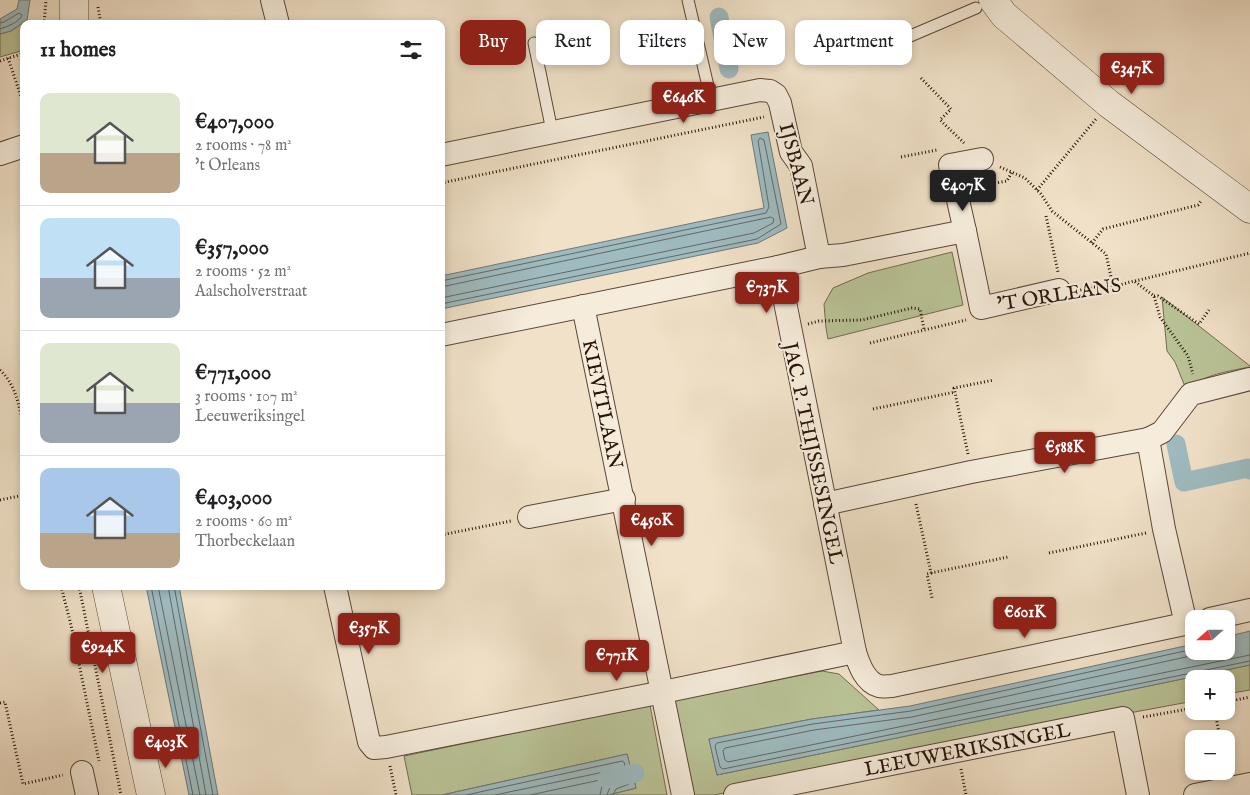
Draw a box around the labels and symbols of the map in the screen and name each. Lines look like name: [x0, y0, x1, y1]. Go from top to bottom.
pin: €347K: [1097, 52, 1167, 95]
pin: €646K: [649, 82, 719, 124]
street label: IJSBAAN: [773, 120, 819, 208]
pin: €407K: [928, 170, 998, 212]
pin: €737K: [732, 272, 802, 314]
street label: 'T ORLEANS: [996, 273, 1123, 318]
street label: KIEVITLAAN: [576, 337, 627, 471]
street label: JAC. P. THIJSSESINGEL: [776, 338, 848, 567]
pin: €588K: [1030, 432, 1100, 474]
pin: €450K: [617, 504, 687, 547]
pin: €601K: [990, 596, 1060, 639]
north arrow: [1185, 610, 1235, 660]
pin: €357K: [334, 612, 404, 655]
pin: €924K: [68, 632, 138, 674]
pin: €771K: [582, 640, 652, 682]
street label: LEEUWERIKSINGEL: [862, 718, 1073, 783]
pin: €403K: [131, 726, 201, 769]

